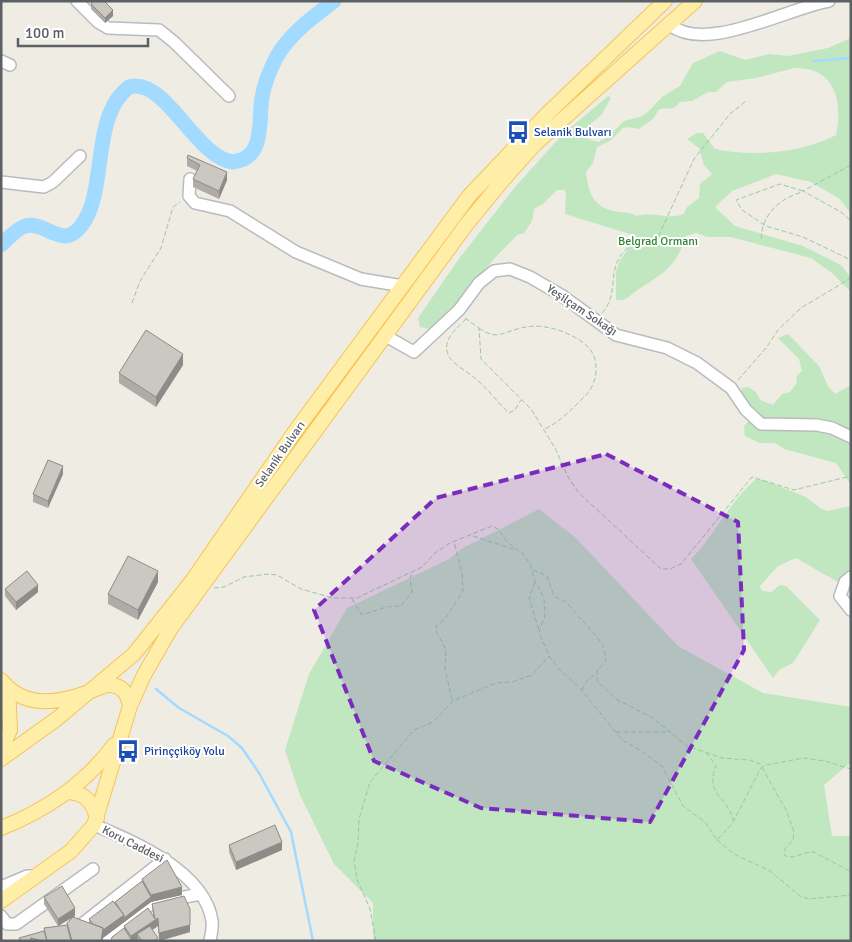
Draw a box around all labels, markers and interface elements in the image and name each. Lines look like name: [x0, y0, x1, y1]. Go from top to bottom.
scale bar: [18, 15, 148, 47]
text: 100 m: [25, 24, 65, 42]
bus stop icon: Selanik Bulvarı: [505, 119, 531, 145]
place label: Selanik Bulvarı: [534, 125, 611, 140]
park label: Belgrad Ormanı: [618, 234, 698, 249]
street label: Yeşilçam Sokağı: [544, 281, 620, 339]
street label: Selanik Bulvarı: [252, 418, 309, 490]
bus stop icon: Pirinççiköy Yolu: [115, 738, 141, 764]
place label: Pirinççiköy Yolu: [144, 744, 225, 759]
street label: Koru Caddesi: [99, 822, 166, 866]

